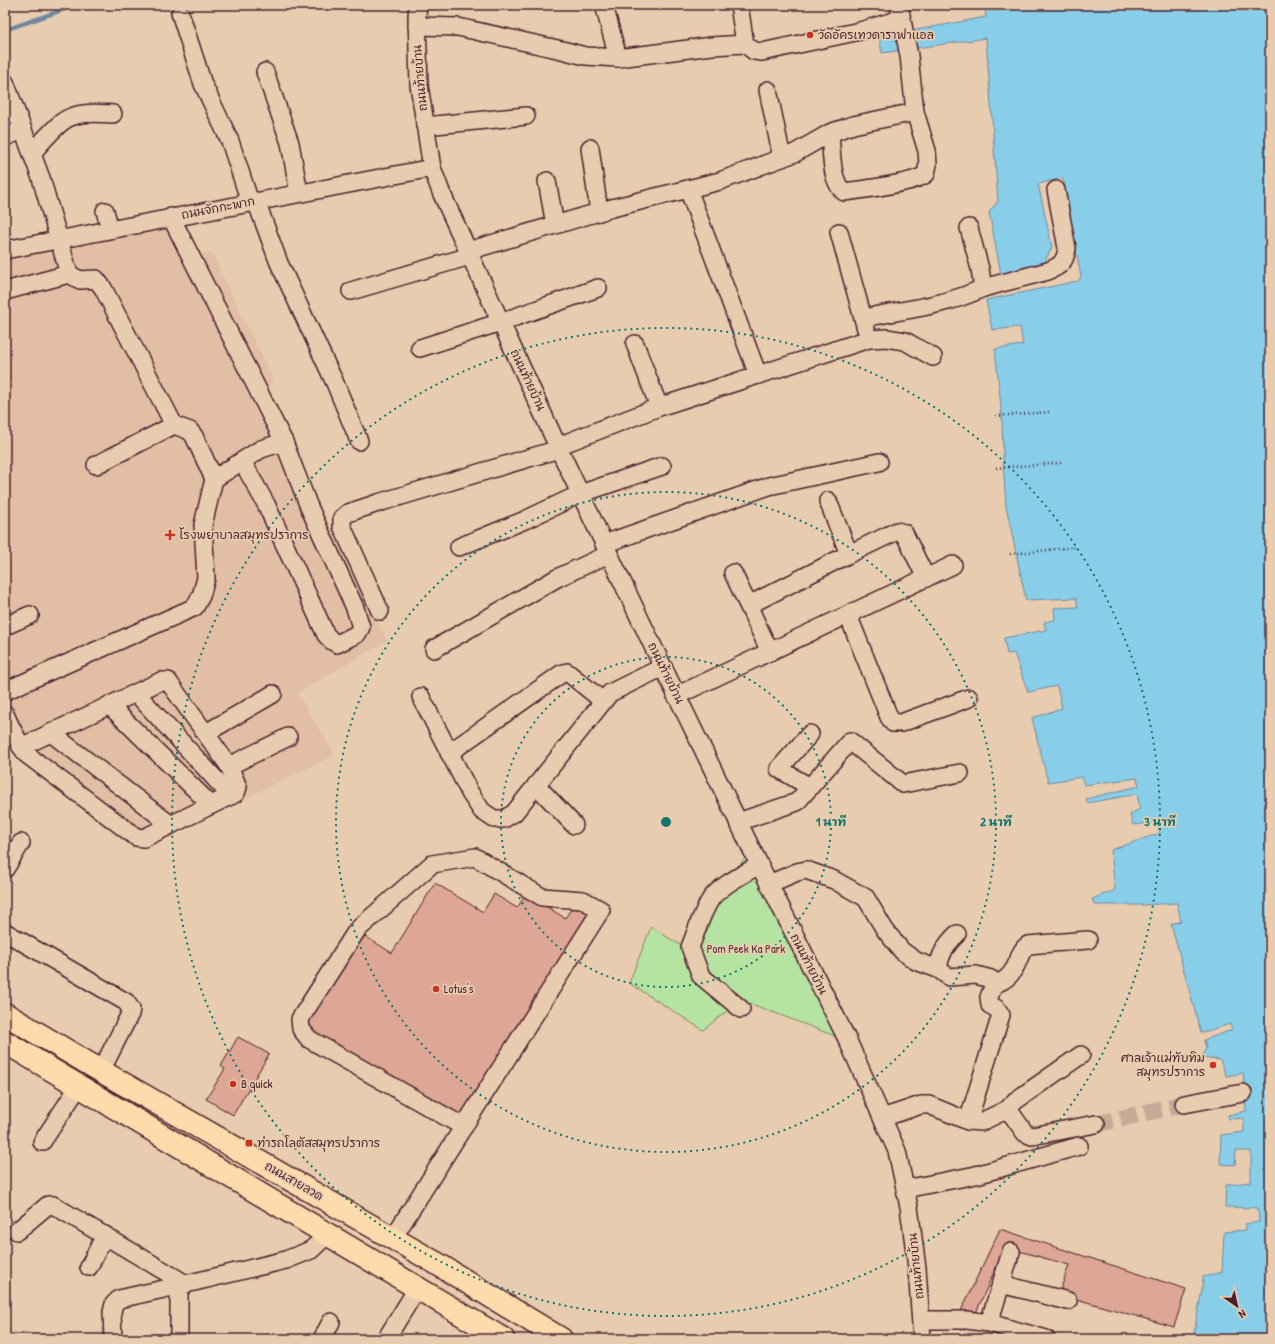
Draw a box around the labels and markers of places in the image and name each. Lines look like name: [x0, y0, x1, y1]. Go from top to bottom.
place label: วัดอัครเทวดาราฟาแอล: [818, 26, 934, 43]
marker: วัดอัครเทวดาราฟาแอล: [805, 30, 815, 40]
place label: โรงพยาบาลสมุทรปราการ: [179, 526, 309, 544]
marker: โรงพยาบาลสมุทรปราการ: [164, 529, 176, 541]
centre of rings: [659, 815, 673, 829]
place label: Lotus's: [444, 980, 474, 997]
marker: Lotus's: [431, 984, 441, 994]
place label: ศาลเจ้าแม่ทับทิม สมุทรปราการ: [1121, 1049, 1205, 1081]
marker: ศาลเจ้าแม่ทับทิม สมุทรปราการ: [1208, 1060, 1218, 1070]
place label: B quick: [241, 1075, 273, 1092]
marker: B quick: [228, 1079, 238, 1089]
place label: ท่ารถโลตัสสมุทรปราการ: [257, 1134, 380, 1152]
marker: ท่ารถโลตัสสมุทรปราการ: [244, 1138, 254, 1148]

